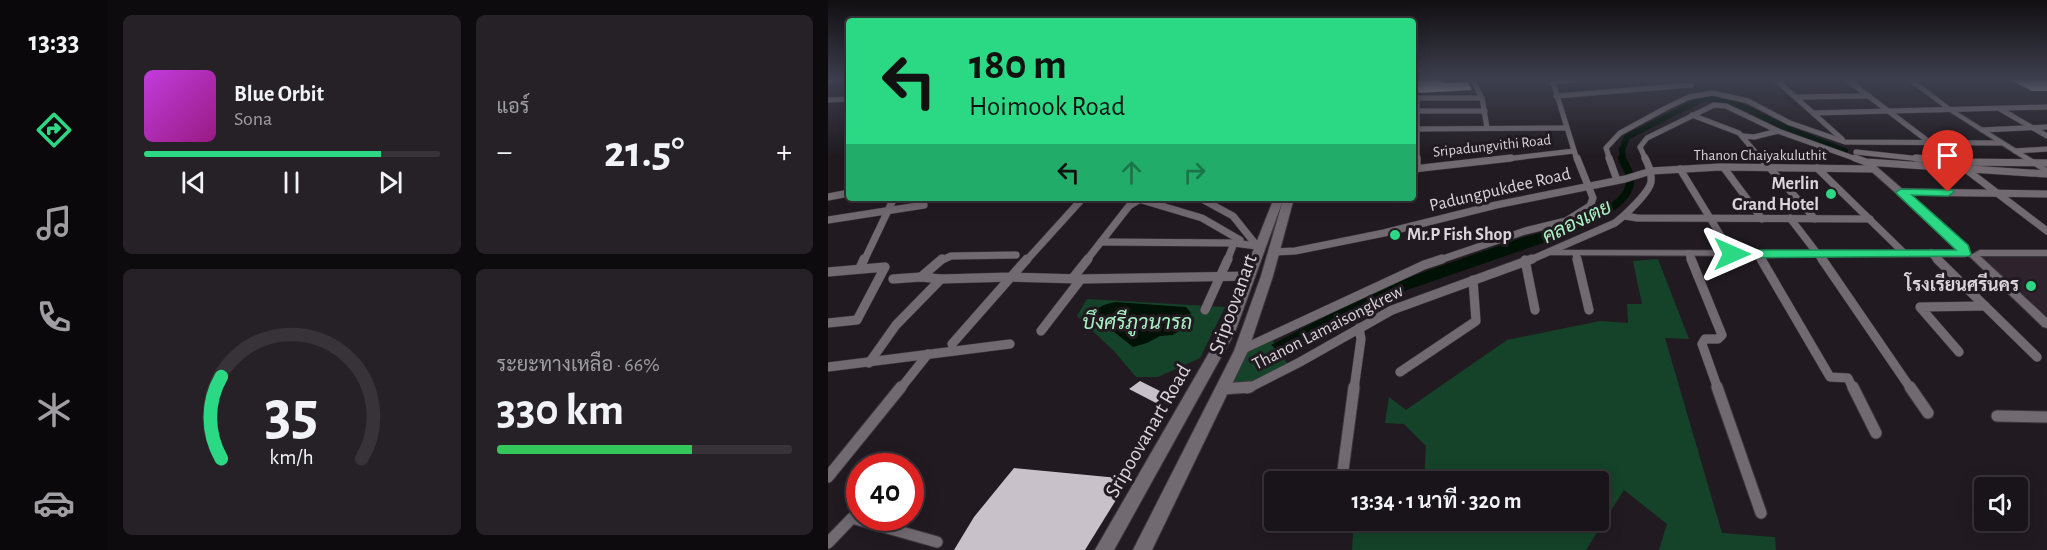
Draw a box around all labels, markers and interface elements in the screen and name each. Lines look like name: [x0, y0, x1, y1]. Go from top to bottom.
text: 13:33: [29, 28, 79, 55]
icon: left: [870, 42, 948, 120]
text: 180 m: [969, 44, 1067, 86]
text: Blue Orbit: [234, 83, 324, 105]
text: Hoimook Road: [969, 93, 1125, 120]
text: แอร์: [497, 97, 530, 117]
icon: directions: [33, 109, 75, 151]
text: Sona: [234, 109, 272, 129]
text: 21.5°: [604, 130, 684, 175]
pin: [1922, 130, 1973, 192]
street label: Sripadungvithi Road: [1432, 132, 1552, 160]
text: −: [497, 136, 512, 169]
text: +: [776, 136, 792, 169]
icon: arrive: [1931, 139, 1964, 172]
street label: Thanon Chaiyakuluthit: [1693, 148, 1827, 163]
icon: left: [1052, 156, 1085, 189]
icon: ahead: [1115, 156, 1148, 189]
icon: right: [1178, 156, 1211, 189]
street label: Padungpukdee Road: [1428, 165, 1572, 215]
icon: previous: [177, 166, 210, 199]
icon: pause: [275, 166, 308, 199]
icon: next: [374, 166, 407, 199]
place label: Merlin Grand Hotel: [1732, 175, 1819, 214]
marker: Merlin Grand Hotel: [1824, 187, 1838, 201]
water label: คลองเตย: [1539, 196, 1615, 247]
icon: music: [33, 202, 75, 244]
position arrow: [1700, 222, 1764, 286]
place label: Mr.P Fish Shop: [1407, 226, 1512, 244]
marker: Mr.P Fish Shop: [1388, 228, 1402, 242]
street label: Sripoovanart: [1205, 251, 1261, 357]
place label: โรงเรียนศรีนคร: [1904, 272, 2019, 295]
marker: โรงเรียนศรีนคร: [2024, 279, 2038, 293]
street label: Thanon Lamaisongkrew: [1250, 282, 1406, 374]
icon: phone: [33, 296, 75, 338]
water label: บึงศรีภูวนารถ: [1082, 309, 1192, 337]
text: ระยะทางเหลือ · 66%: [497, 355, 660, 375]
street label: Sripoovanart Road: [1101, 361, 1195, 501]
text: 35: [265, 383, 319, 445]
text: 330 km: [497, 388, 624, 433]
icon: climate: [33, 389, 75, 431]
text: km/h: [270, 447, 314, 468]
speed limit sign: 40: [846, 453, 924, 531]
map controls: [1974, 477, 2028, 531]
button: sound: [1974, 477, 2028, 531]
icon: car: [33, 482, 75, 524]
text: 13:34 · 1 นาที · 320 m: [1352, 490, 1522, 512]

